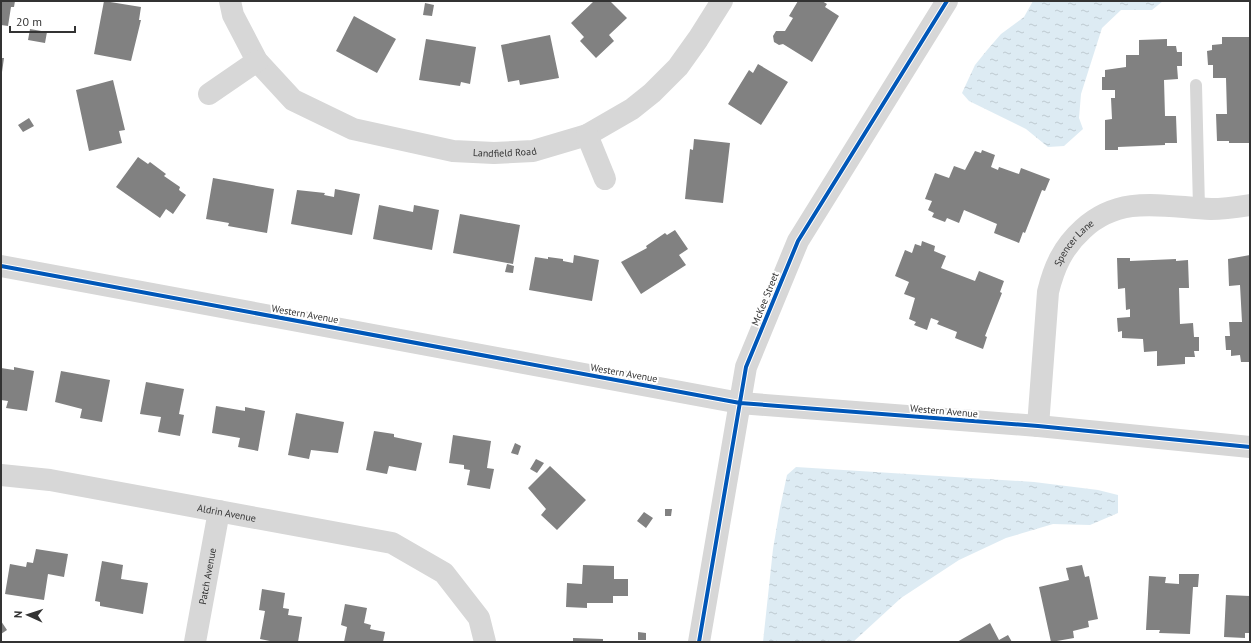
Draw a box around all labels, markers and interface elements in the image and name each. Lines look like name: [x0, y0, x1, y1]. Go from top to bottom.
scale bar: [10, 8, 75, 34]
text: 20 m: [16, 14, 42, 29]
street label: Landfield Road: [473, 144, 538, 160]
street label: Spencer Lane: [1051, 216, 1096, 268]
street label: McKee Street: [748, 270, 782, 328]
street label: Western Avenue: [270, 302, 340, 326]
street label: Western Avenue: [589, 361, 659, 385]
street label: Western Avenue: [910, 402, 978, 420]
street label: Aldrin Avenue: [196, 501, 257, 524]
street label: Patch Avenue: [196, 547, 219, 605]
north arrow: [8, 595, 48, 635]
text: N: [11, 610, 25, 618]

